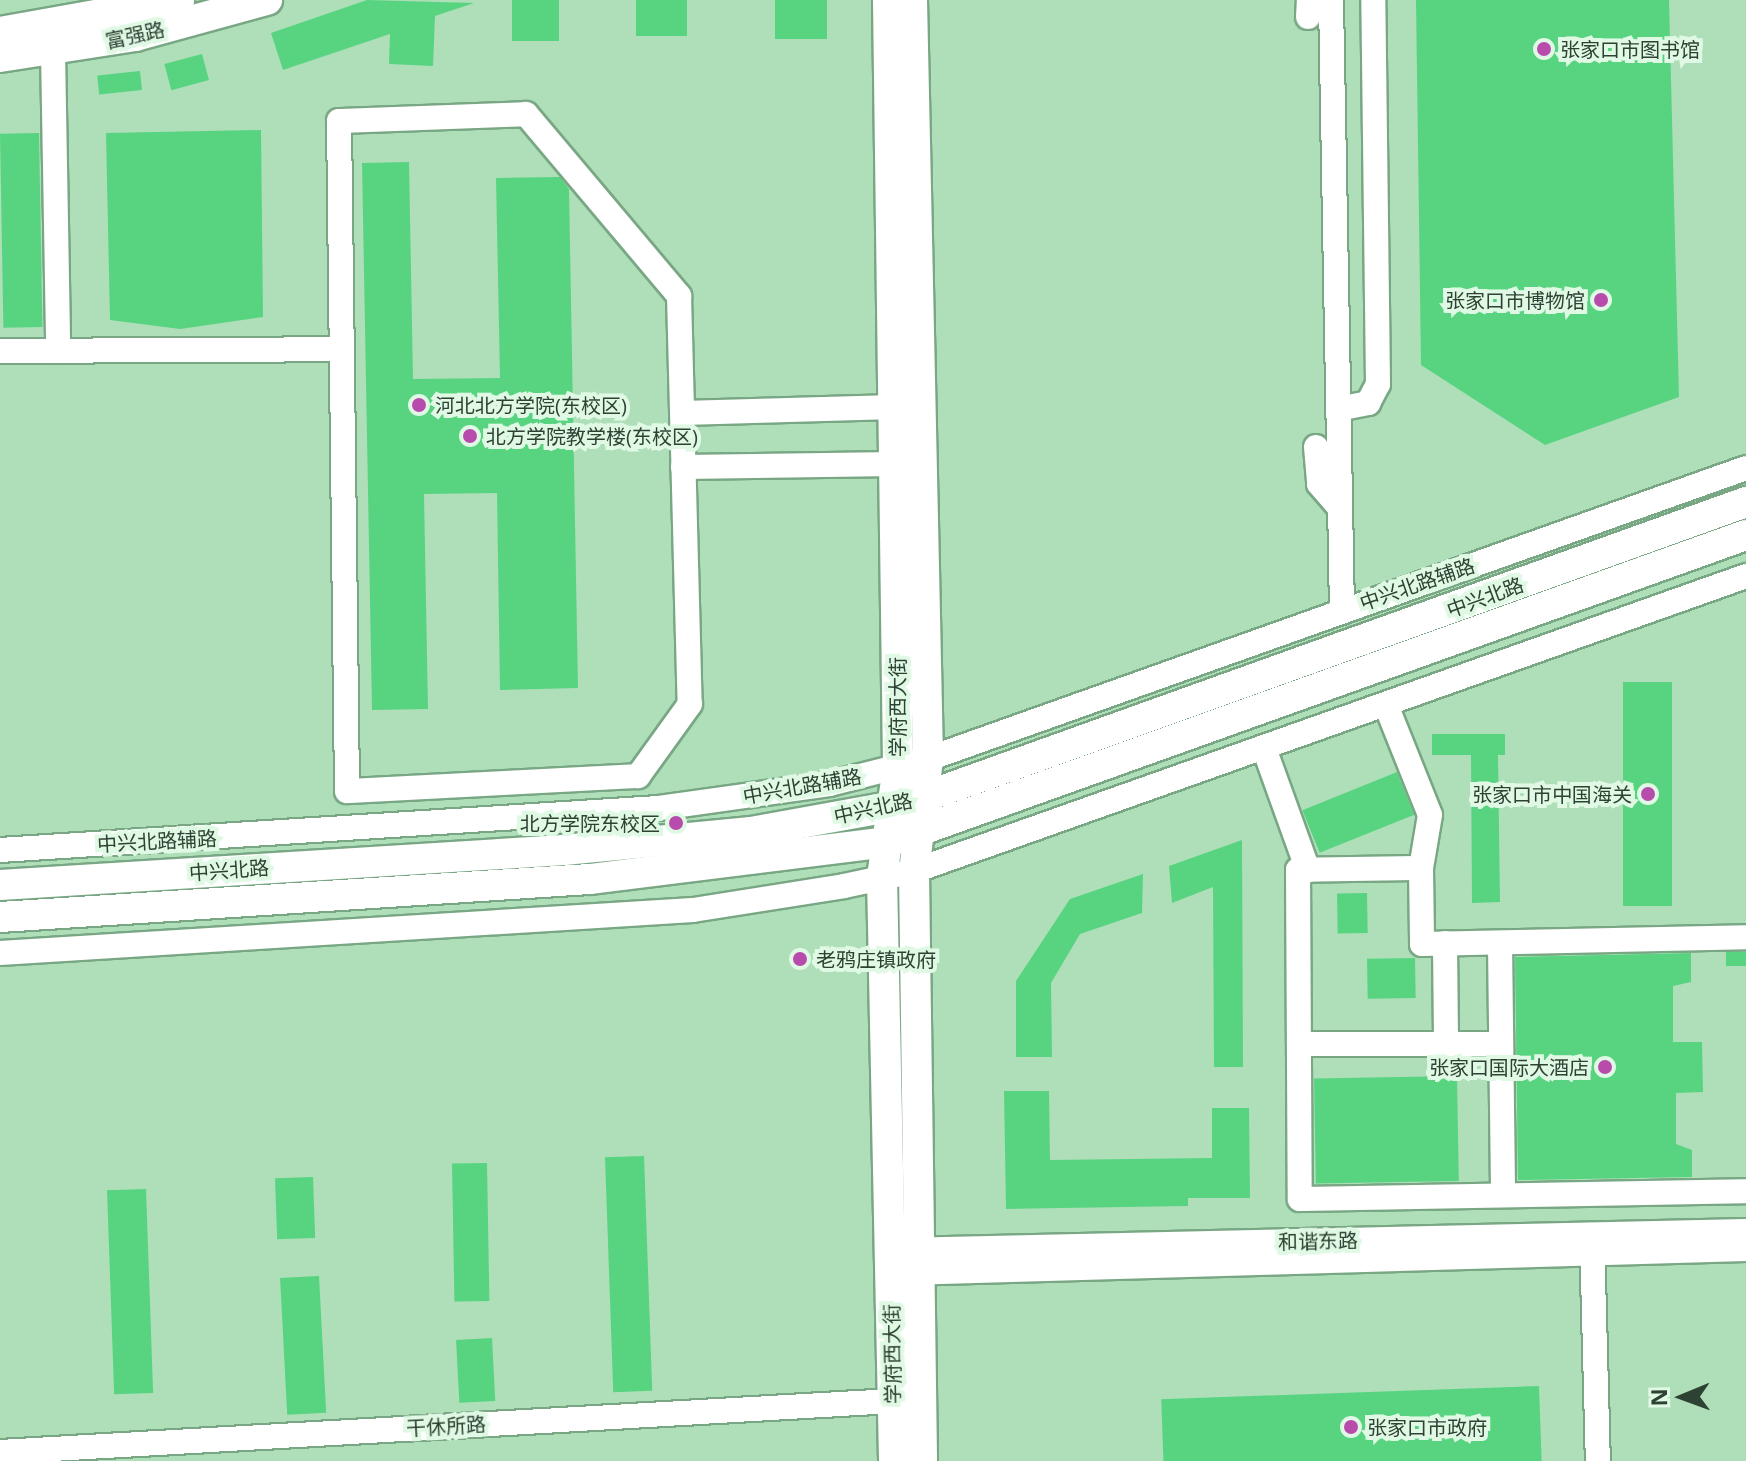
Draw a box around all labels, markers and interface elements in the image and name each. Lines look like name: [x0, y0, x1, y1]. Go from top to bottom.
street label: 富强路: [103, 17, 167, 53]
place label: 张家口市图书馆: [1560, 37, 1700, 61]
marker: 张家口市图书馆: [1535, 40, 1553, 58]
place label: 张家口市博物馆: [1445, 288, 1585, 312]
marker: 张家口市博物馆: [1592, 291, 1610, 309]
place label: 河北北方学院(东校区): [435, 393, 627, 417]
marker: 河北北方学院(东校区): [410, 396, 428, 414]
place label: 北方学院教学楼(东校区): [486, 424, 698, 448]
marker: 北方学院教学楼(东校区): [461, 427, 479, 445]
street label: 中兴北路辅路: [1356, 553, 1478, 615]
street label: 中兴北路: [1443, 572, 1527, 622]
street label: 学府西大街: [885, 657, 909, 757]
street label: 中兴北路辅路: [741, 764, 863, 808]
place label: 张家口市中国海关: [1472, 782, 1632, 806]
marker: 张家口市中国海关: [1639, 785, 1657, 803]
street label: 中兴北路: [831, 788, 915, 828]
place label: 北方学院东校区: [520, 811, 660, 835]
marker: 北方学院东校区: [667, 814, 685, 832]
street label: 中兴北路辅路: [96, 826, 218, 856]
street label: 中兴北路: [188, 855, 270, 885]
place label: 老鸦庄镇政府: [816, 947, 936, 971]
marker: 老鸦庄镇政府: [791, 950, 809, 968]
place label: 张家口国际大酒店: [1429, 1055, 1589, 1079]
marker: 张家口国际大酒店: [1596, 1058, 1614, 1076]
street label: 和谐东路: [1278, 1228, 1358, 1254]
street label: 学府西大街: [879, 1304, 905, 1404]
north arrow: [1642, 1357, 1722, 1437]
text: N: [1643, 1388, 1673, 1407]
street label: 干休所路: [405, 1412, 487, 1440]
place label: 张家口市政府: [1367, 1415, 1487, 1439]
marker: 张家口市政府: [1342, 1418, 1360, 1436]

